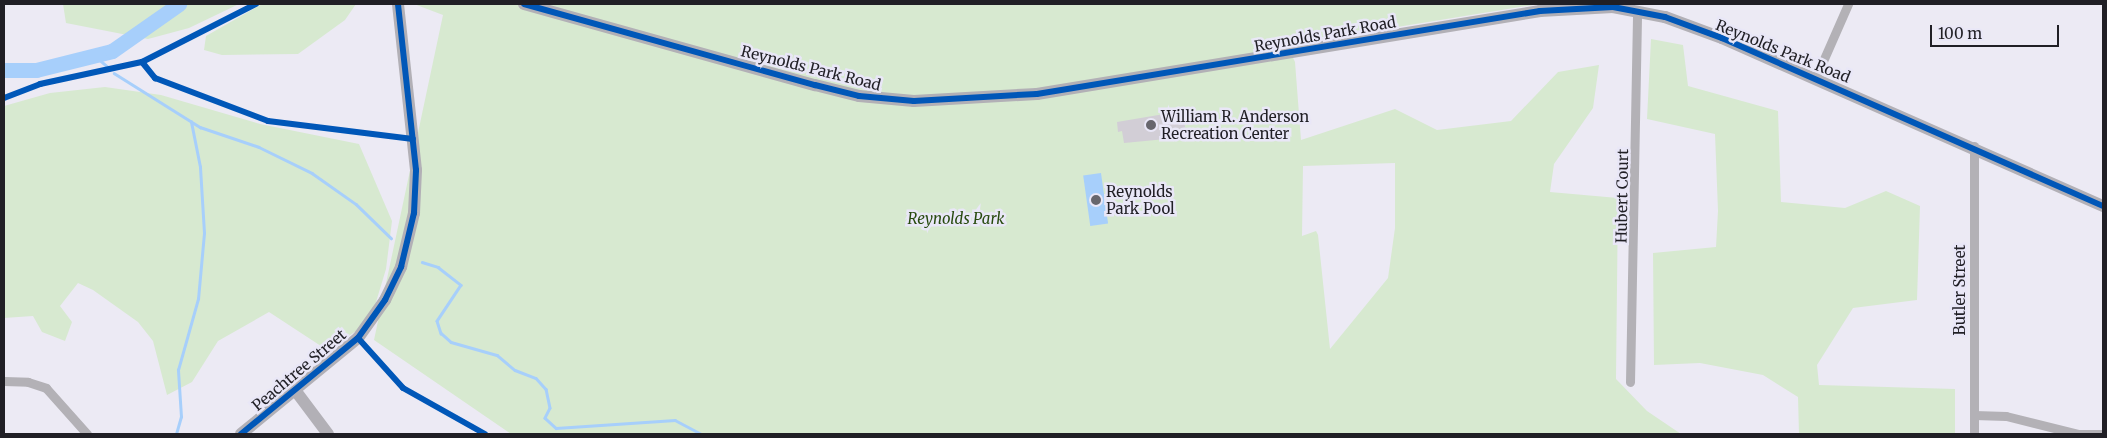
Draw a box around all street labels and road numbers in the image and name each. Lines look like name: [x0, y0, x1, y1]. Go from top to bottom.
street label: Reynolds Park Road: [1253, 13, 1397, 55]
street label: Reynolds Park Road: [1713, 16, 1853, 86]
street label: Reynolds Park Road: [739, 42, 883, 94]
street label: Hubert Court: [1612, 149, 1632, 243]
street label: Butler Street: [1951, 245, 1969, 335]
street label: Peachtree Street: [248, 325, 350, 415]

